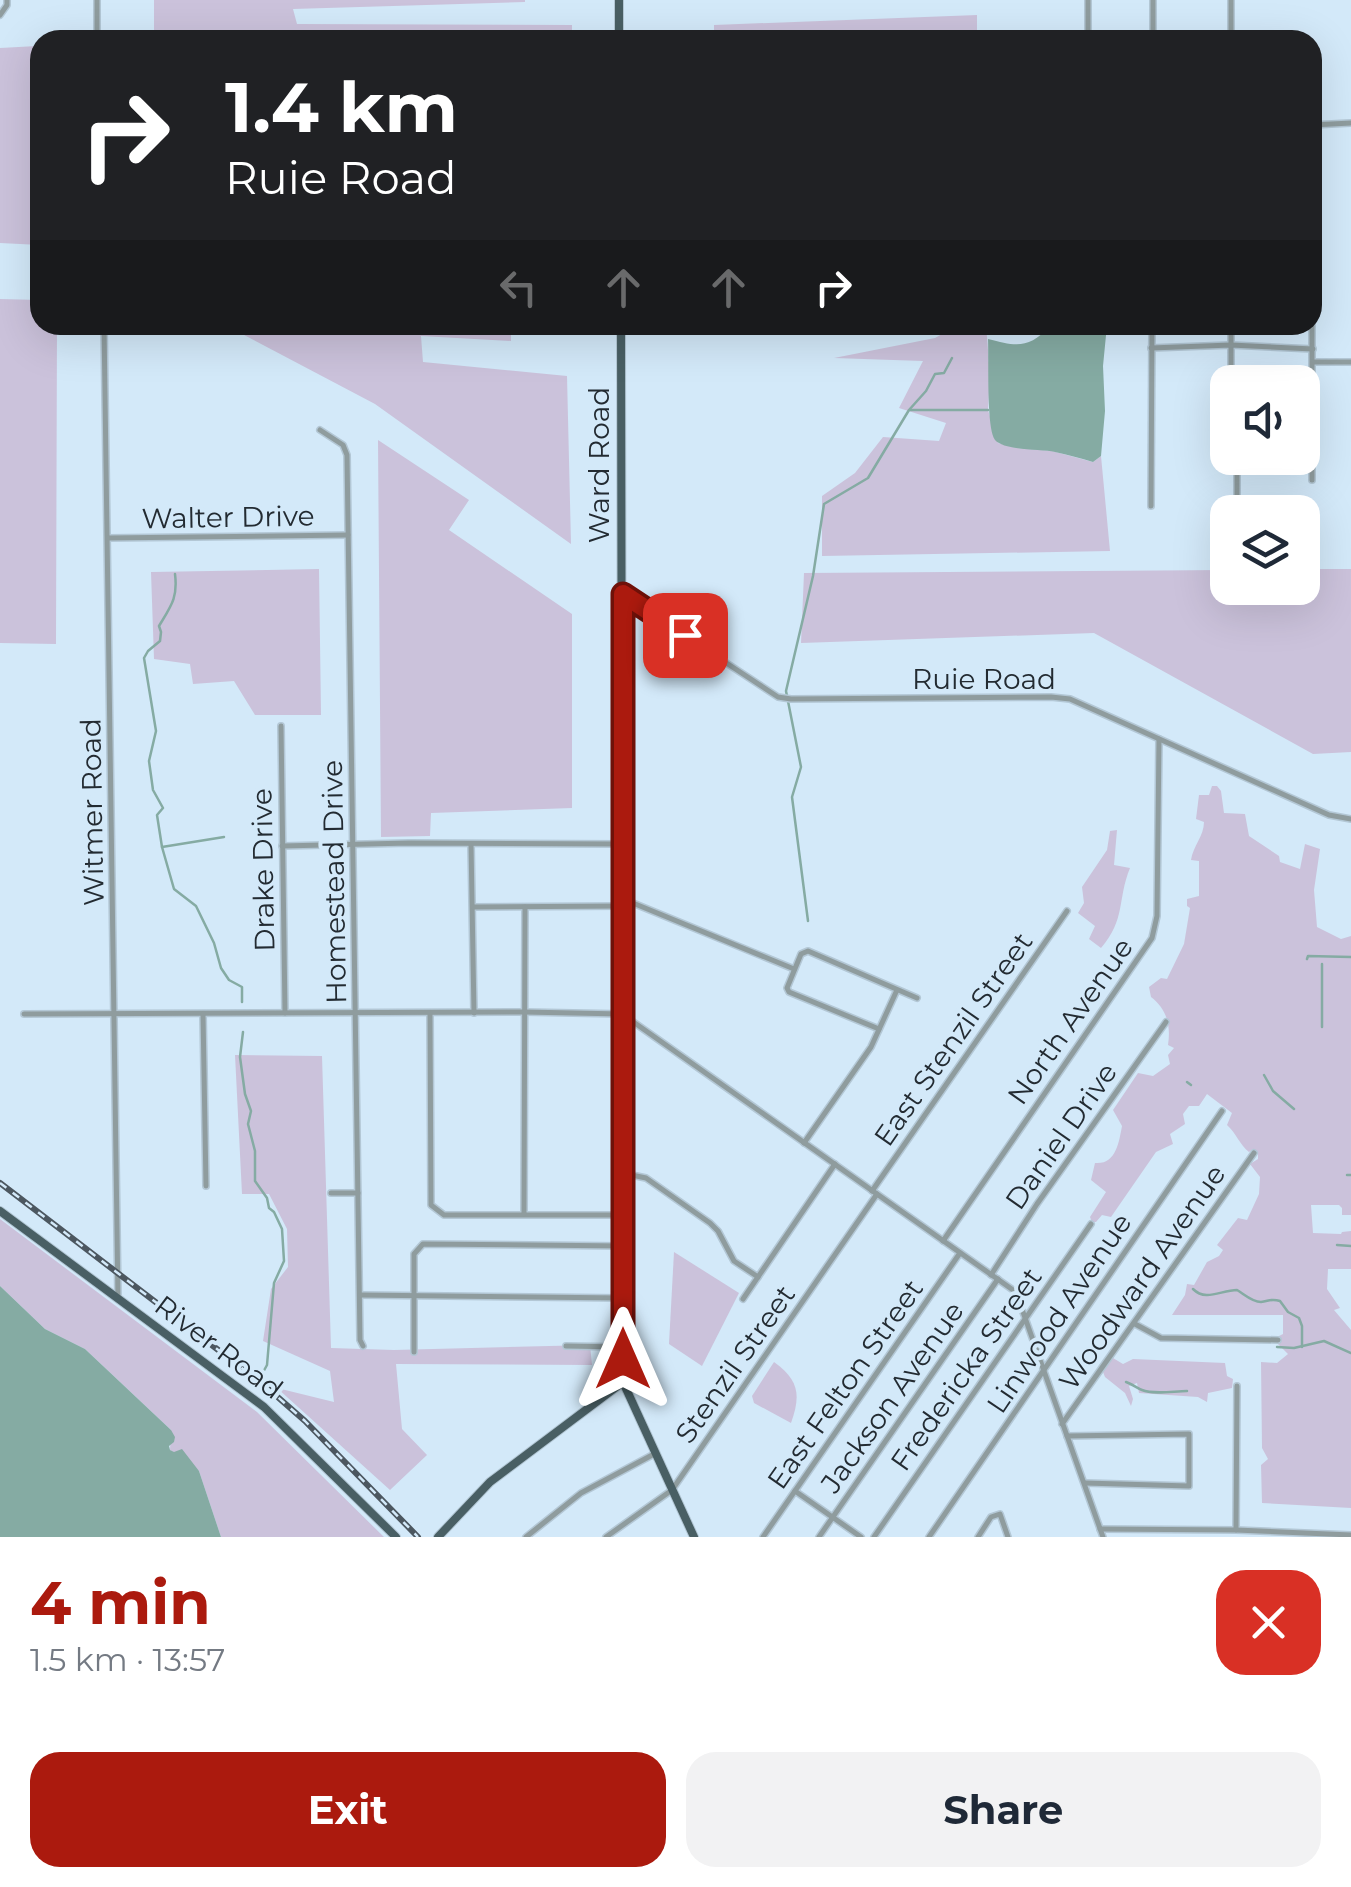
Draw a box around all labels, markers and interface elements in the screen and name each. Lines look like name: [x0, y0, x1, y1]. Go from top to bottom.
text: 1.4 km: [225, 64, 458, 150]
icon: right: [60, 70, 190, 200]
text: Ruie Road: [225, 150, 457, 205]
icon: left: [491, 260, 546, 315]
icon: ahead: [596, 260, 651, 315]
icon: ahead: [701, 260, 756, 315]
icon: right: [806, 260, 861, 315]
map controls: [1210, 365, 1320, 605]
button: sound: [1210, 365, 1320, 475]
street label: Ward Road: [582, 387, 616, 543]
button: layers: [1210, 495, 1320, 605]
street label: Walter Drive: [141, 498, 315, 536]
pin: [643, 593, 728, 678]
icon: arrive: [658, 608, 713, 663]
street label: Ruie Road: [912, 662, 1056, 696]
street label: Witmer Road: [73, 718, 111, 906]
street label: Homestead Drive: [315, 760, 353, 1004]
street label: Drake Drive: [245, 788, 281, 952]
street label: East Stenzil Street: [867, 926, 1039, 1152]
street label: North Avenue: [1000, 931, 1140, 1111]
street label: Daniel Drive: [998, 1056, 1124, 1216]
street label: Woodward Avenue: [1051, 1158, 1233, 1396]
street label: Linwood Avenue: [979, 1207, 1139, 1419]
street label: Fredericka Street: [883, 1261, 1049, 1477]
street label: East Felton Street: [760, 1273, 930, 1495]
street label: Stenzil Street: [668, 1278, 802, 1450]
street label: River Road: [148, 1288, 290, 1406]
street label: Jackson Avenue: [813, 1295, 971, 1500]
position arrow: [571, 1307, 675, 1411]
text: 4 min: [30, 1566, 211, 1639]
button: close: [1216, 1570, 1321, 1675]
text: 1.5 km · 13:57: [30, 1640, 225, 1679]
button: Exit: [30, 1752, 666, 1867]
button: Share: [686, 1752, 1321, 1867]

